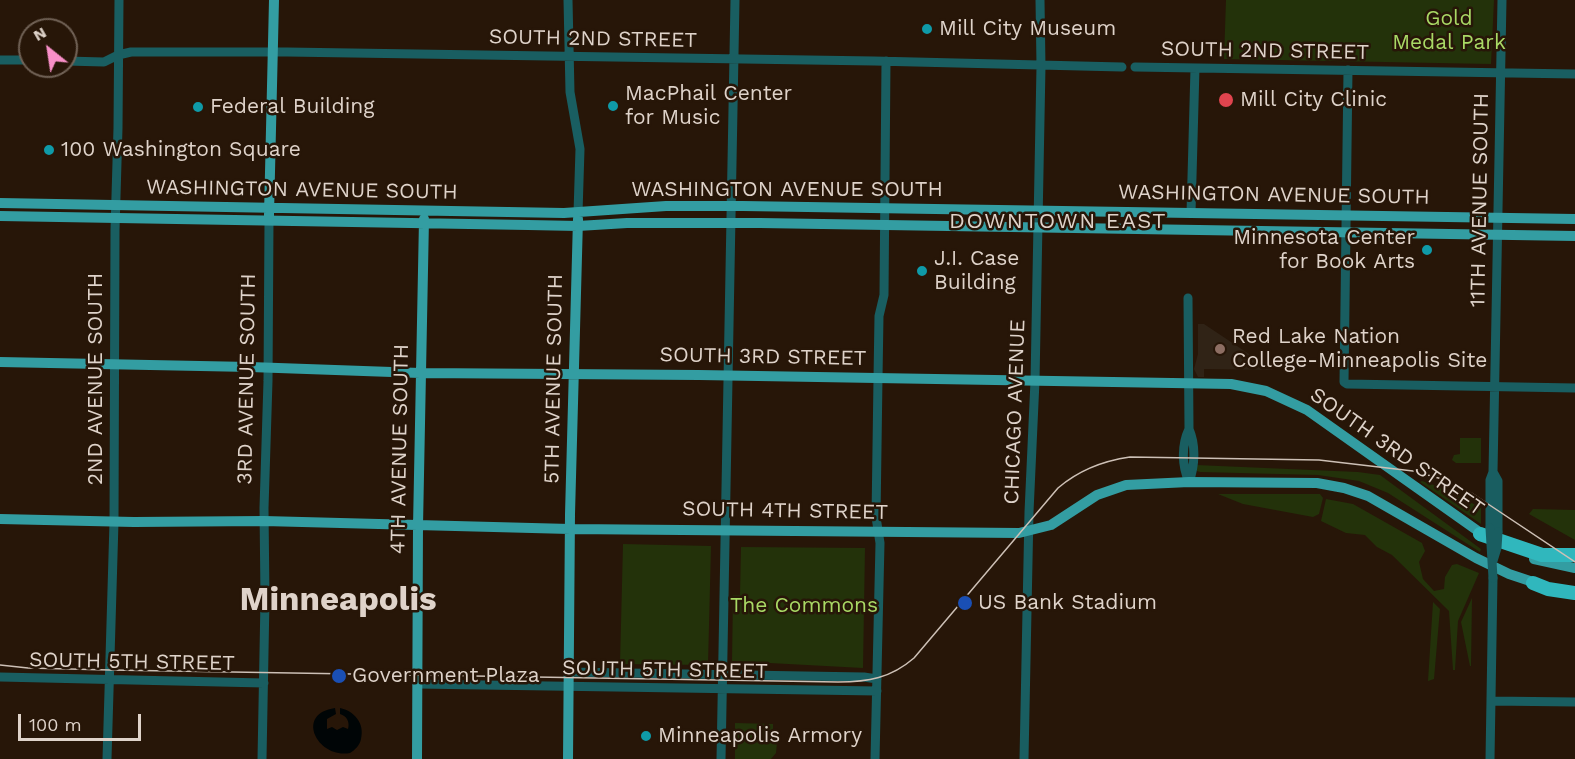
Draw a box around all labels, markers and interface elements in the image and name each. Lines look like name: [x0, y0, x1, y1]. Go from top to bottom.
park label: Gold Medal Park: [1392, 6, 1506, 56]
place label: Mill City Museum: [939, 16, 1116, 42]
north arrow: [18, 18, 78, 78]
marker: Mill City Museum: [920, 22, 934, 36]
text: N: [30, 23, 50, 45]
street label: SOUTH 2ND STREET: [489, 25, 697, 53]
street label: SOUTH 2ND STREET: [1161, 37, 1369, 65]
place label: MacPhail Center for Music: [625, 81, 792, 131]
place label: Mill City Clinic: [1240, 87, 1387, 113]
marker: Mill City Clinic: [1217, 91, 1235, 109]
street label: 11TH AVENUE SOUTH: [1466, 93, 1494, 307]
place label: Federal Building: [210, 94, 374, 120]
marker: MacPhail Center for Music: [606, 99, 620, 113]
marker: Federal Building: [191, 100, 205, 114]
place label: 100 Washington Square: [61, 137, 301, 163]
marker: 100 Washington Square: [42, 143, 56, 157]
street label: WASHINGTON AVENUE SOUTH: [146, 175, 458, 205]
street label: WASHINGTON AVENUE SOUTH: [631, 177, 943, 203]
street label: WASHINGTON AVENUE SOUTH: [1118, 180, 1430, 210]
district label: DOWNTOWN EAST: [949, 209, 1167, 235]
place label: Minnesota Center for Book Arts: [1233, 225, 1415, 275]
marker: Minnesota Center for Book Arts: [1420, 243, 1434, 257]
place label: J.I. Case Building: [934, 246, 1019, 296]
marker: J.I. Case Building: [915, 264, 929, 278]
street label: 2ND AVENUE SOUTH: [83, 273, 109, 485]
street label: 3RD AVENUE SOUTH: [233, 273, 261, 485]
street label: 5TH AVENUE SOUTH: [540, 274, 568, 484]
street label: CHICAGO AVENUE: [999, 319, 1031, 505]
place label: Red Lake Nation College-Minneapolis Site: [1232, 324, 1487, 374]
marker: Red Lake Nation College-Minneapolis Site: [1213, 342, 1227, 356]
street label: SOUTH 3RD STREET: [659, 343, 867, 371]
street label: 4TH AVENUE SOUTH: [386, 344, 414, 554]
street label: SOUTH 3RD STREET: [1305, 382, 1489, 522]
street label: SOUTH 4TH STREET: [682, 497, 888, 525]
district label: Minneapolis: [239, 580, 437, 620]
place label: US Bank Stadium: [978, 590, 1157, 616]
park label: The Commons: [730, 593, 878, 619]
marker: US Bank Stadium: [956, 594, 974, 612]
street label: SOUTH 5TH STREET: [29, 648, 235, 676]
street label: SOUTH 5TH STREET: [562, 656, 768, 684]
place label: Government Plaza: [352, 663, 540, 689]
marker: Government Plaza: [330, 667, 348, 685]
scale bar: [21, 702, 144, 740]
text: 100 m: [29, 714, 82, 735]
place label: Minneapolis Armory: [658, 723, 862, 749]
marker: Minneapolis Armory: [639, 729, 653, 743]

